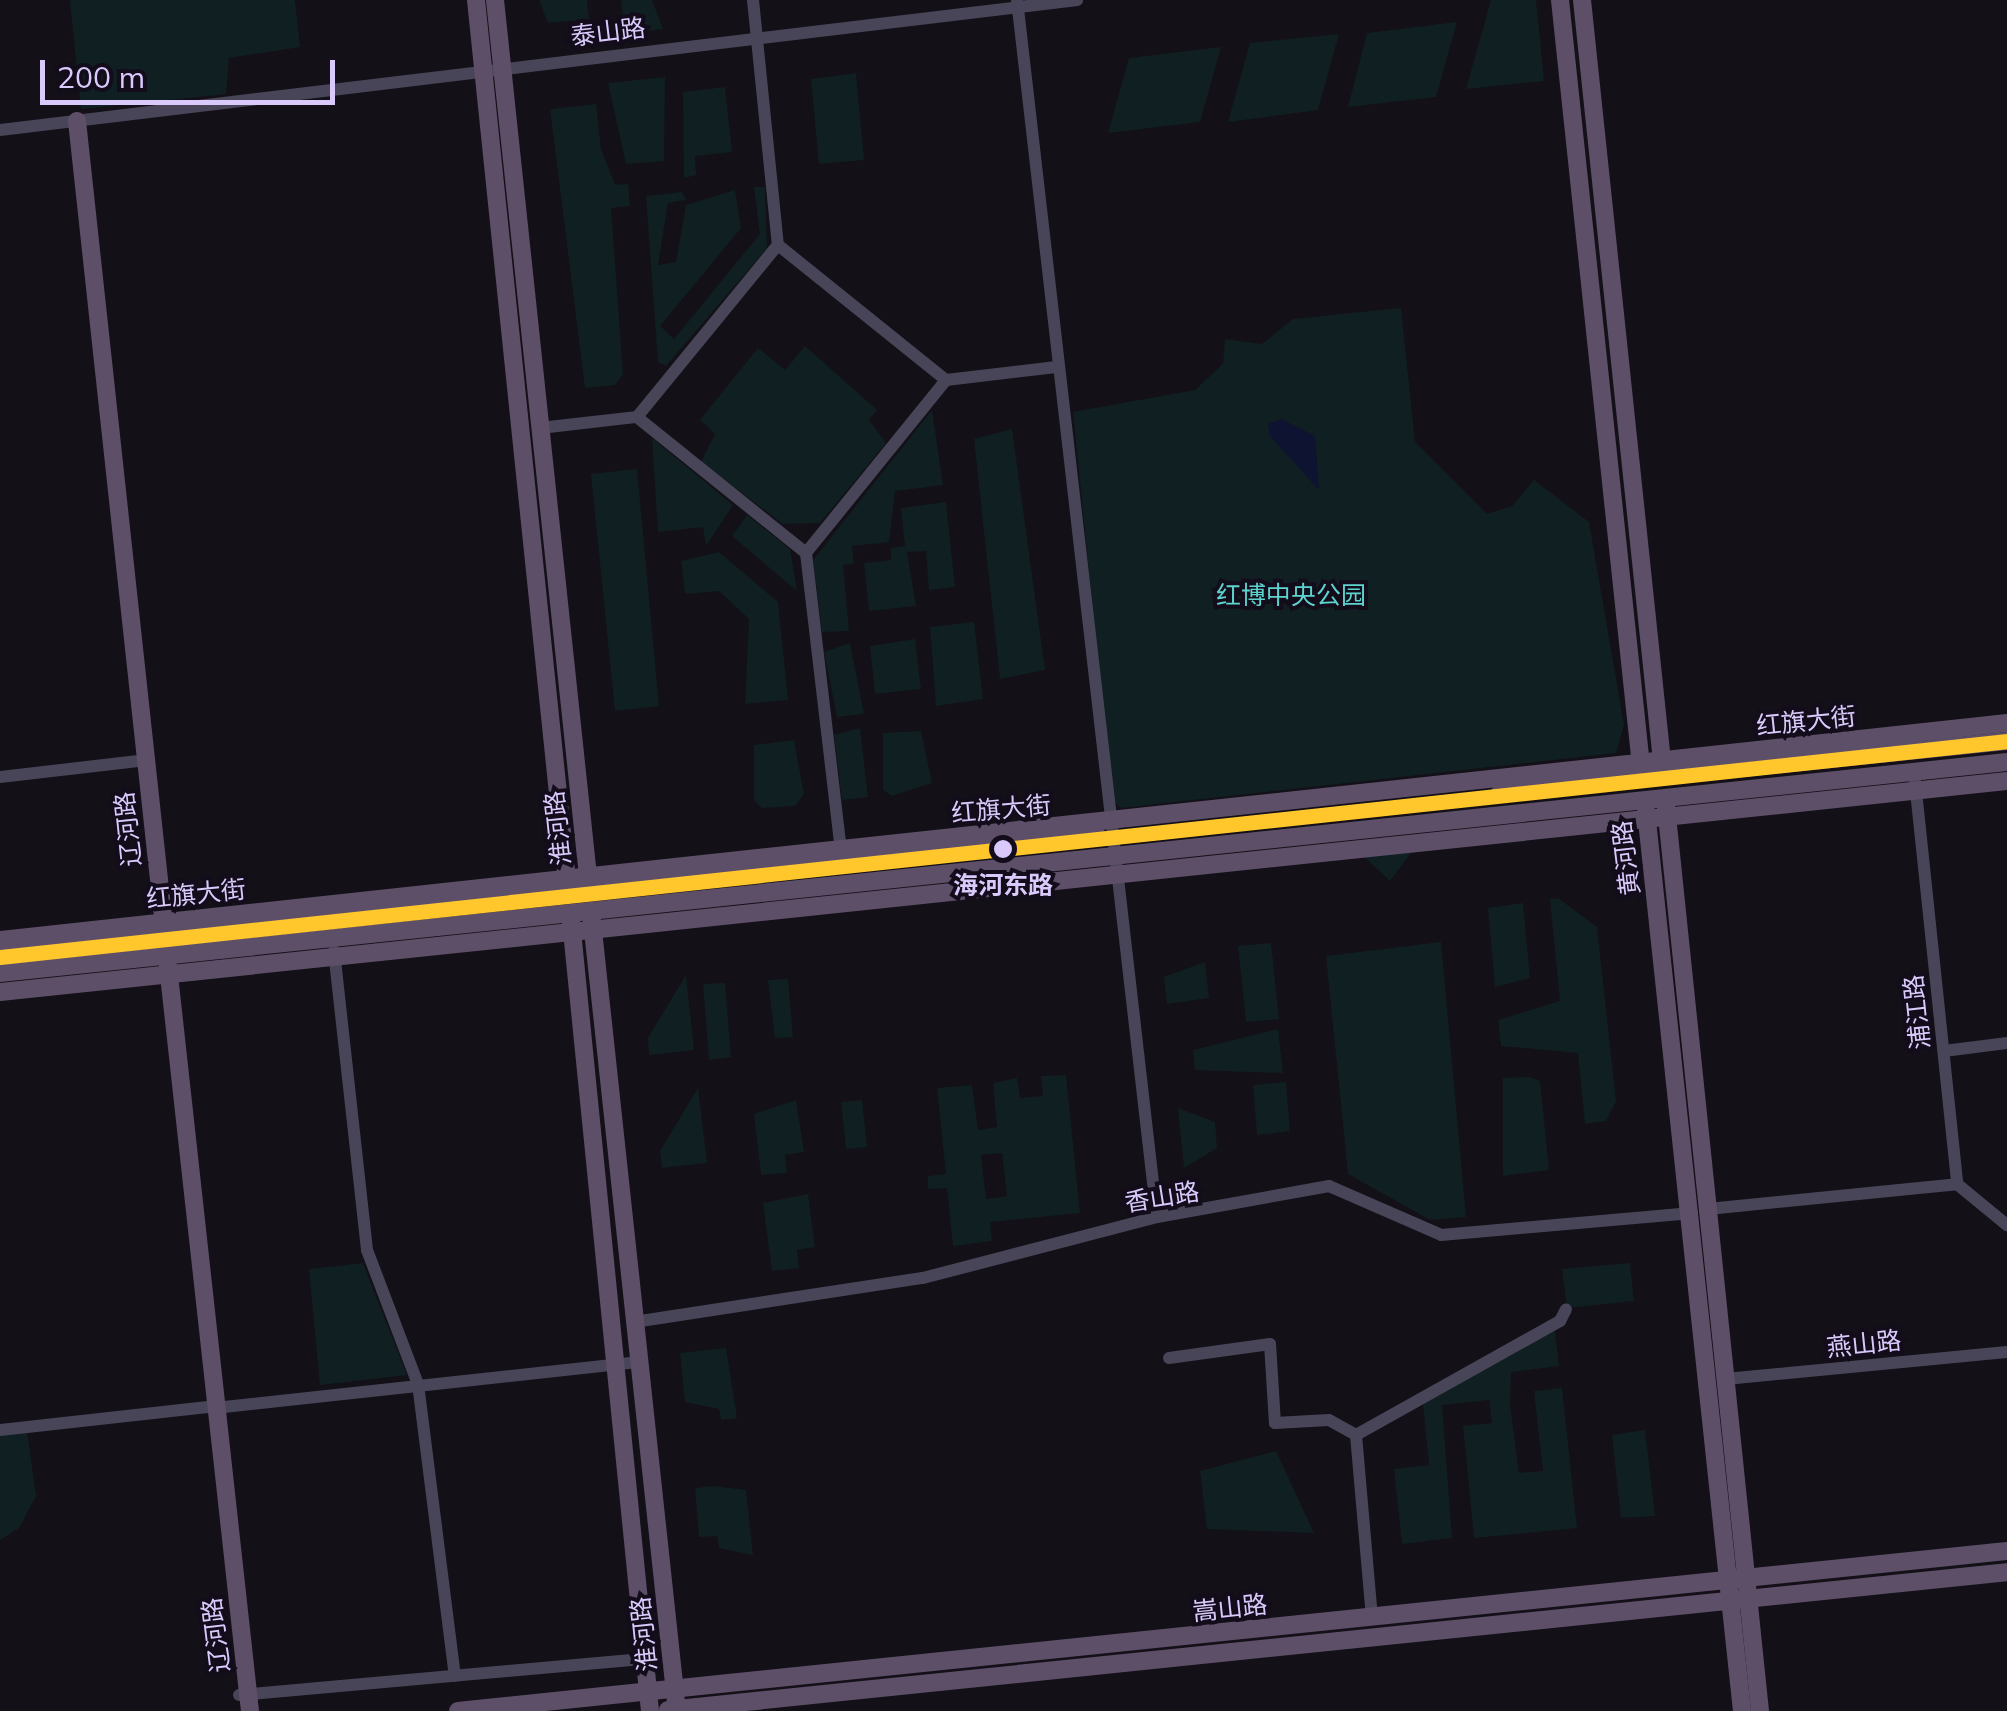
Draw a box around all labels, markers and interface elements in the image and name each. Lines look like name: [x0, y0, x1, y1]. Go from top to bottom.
street label: 泰山路: [569, 13, 647, 51]
scale bar: [45, 40, 340, 102]
text: 200 m: [57, 58, 145, 96]
park label: 红博中央公园: [1216, 580, 1366, 610]
street label: 红旗大街: [1755, 701, 1857, 741]
street label: 淮河路: [539, 789, 577, 867]
street label: 辽河路: [109, 790, 147, 868]
street label: 红旗大街: [950, 790, 1052, 828]
street label: 黄河路: [1607, 819, 1645, 897]
marker: 海河东路: [987, 833, 1019, 865]
place label: 海河东路: [953, 870, 1053, 900]
street label: 红旗大街: [145, 874, 247, 914]
street label: 浦江路: [1898, 973, 1936, 1051]
street label: 香山路: [1123, 1176, 1201, 1218]
street label: 燕山路: [1825, 1325, 1903, 1363]
street label: 嵩山路: [1191, 1589, 1269, 1627]
street label: 淮河路: [625, 1595, 663, 1673]
street label: 辽河路: [197, 1596, 235, 1674]

